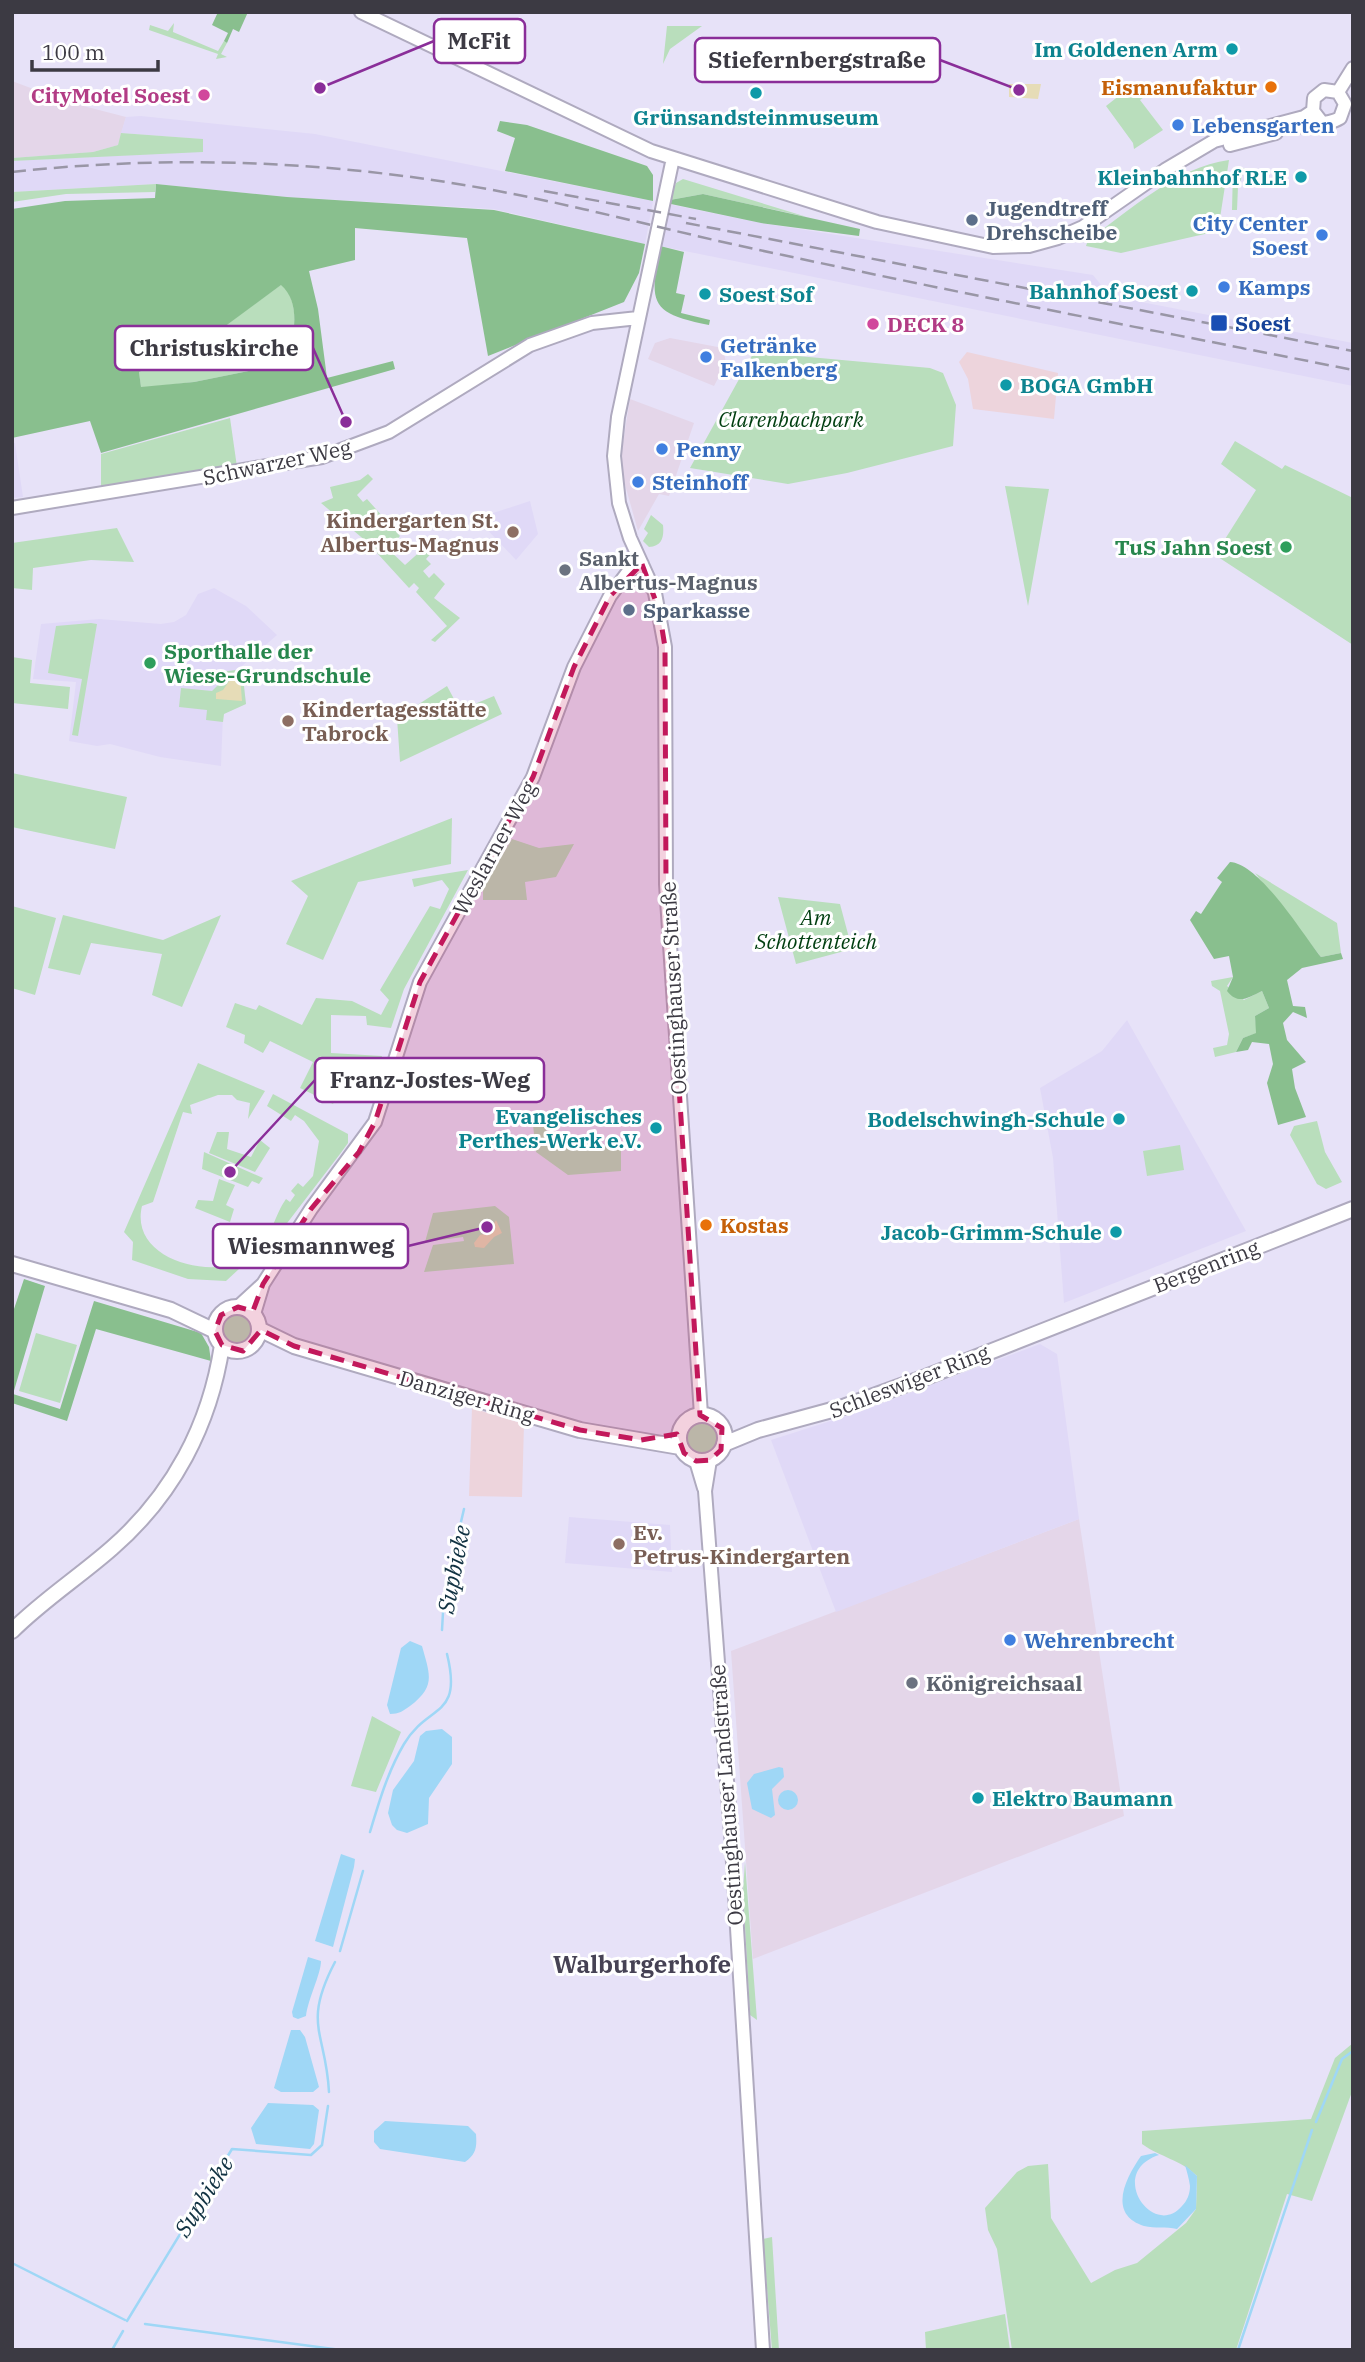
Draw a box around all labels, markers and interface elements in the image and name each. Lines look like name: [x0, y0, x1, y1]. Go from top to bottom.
callout: McFit: [434, 19, 525, 63]
text: McFit: [447, 25, 511, 55]
scale bar: [32, 28, 158, 72]
place label: Im Goldenen Arm: [1034, 35, 1218, 63]
text: 100 m: [42, 38, 105, 66]
callout: Stiefernbergstraße: [695, 38, 940, 82]
marker: Im Goldenen Arm: [1224, 41, 1240, 57]
text: Stiefernbergstraße: [708, 44, 926, 74]
place label: Eismanufaktur: [1101, 73, 1258, 101]
marker: Eismanufaktur: [1263, 79, 1279, 95]
place label: CityMotel Soest: [31, 81, 190, 109]
marker: Grünsandsteinmuseum: [748, 85, 764, 101]
marker: CityMotel Soest: [196, 87, 212, 103]
place label: Grünsandsteinmuseum: [633, 103, 879, 131]
place label: Lebensgarten: [1192, 111, 1335, 139]
marker: Lebensgarten: [1170, 117, 1186, 133]
place label: Kleinbahnhof RLE: [1097, 163, 1287, 191]
marker: Kleinbahnhof RLE: [1293, 169, 1309, 185]
place label: Jugendtreff Drehscheibe: [986, 194, 1118, 246]
place label: City Center Soest: [1193, 209, 1309, 261]
marker: Jugendtreff Drehscheibe: [964, 212, 980, 228]
marker: City Center Soest: [1314, 227, 1330, 243]
place label: Kamps: [1238, 273, 1310, 301]
place label: Bahnhof Soest: [1029, 277, 1178, 305]
marker: Kamps: [1216, 279, 1232, 295]
place label: Soest Sof: [719, 280, 815, 308]
marker: Bahnhof Soest: [1184, 283, 1200, 299]
marker: Soest Sof: [697, 286, 713, 302]
place label: Soest: [1235, 309, 1291, 337]
place label: DECK 8: [887, 310, 964, 338]
marker: Soest: [1209, 313, 1229, 333]
marker: DECK 8: [865, 316, 881, 332]
callout: Christuskirche: [115, 326, 313, 370]
place label: Getränke Falkenberg: [720, 331, 838, 383]
text: Christuskirche: [129, 332, 299, 362]
marker: Getränke Falkenberg: [698, 349, 714, 365]
place label: BOGA GmbH: [1020, 371, 1153, 399]
marker: BOGA GmbH: [998, 377, 1014, 393]
park label: Clarenbachpark: [718, 405, 865, 433]
street label: Schwarzer Weg: [200, 432, 354, 491]
place label: Penny: [676, 435, 741, 463]
marker: Penny: [654, 441, 670, 457]
place label: Steinhoff: [652, 468, 750, 496]
marker: Steinhoff: [630, 474, 646, 490]
place label: Kindergarten St. Albertus-Magnus: [320, 506, 499, 558]
marker: Kindergarten St. Albertus-Magnus: [505, 524, 521, 540]
place label: TuS Jahn Soest: [1115, 533, 1272, 561]
marker: TuS Jahn Soest: [1278, 539, 1294, 555]
place label: Sankt Albertus-Magnus: [579, 544, 758, 596]
marker: Sankt Albertus-Magnus: [557, 562, 573, 578]
place label: Sparkasse: [643, 596, 750, 624]
marker: Sparkasse: [621, 602, 637, 618]
place label: Sporthalle der Wiese-Grundschule: [164, 637, 371, 689]
marker: Sporthalle der Wiese-Grundschule: [142, 655, 158, 671]
place label: Kindertagesstätte Tabrock: [302, 695, 487, 747]
marker: Kindertagesstätte Tabrock: [280, 713, 296, 729]
street label: Weslarner Weg: [446, 776, 543, 920]
street label: Oestinghauser Straße: [653, 881, 693, 1095]
park label: Am Schottenteich: [754, 903, 877, 955]
callout: Franz-Jostes-Weg: [315, 1058, 544, 1102]
text: Franz-Jostes-Weg: [330, 1064, 531, 1094]
place label: Evangelisches Perthes-Werk e.V.: [458, 1102, 642, 1154]
place label: Bodelschwingh-Schule: [867, 1105, 1105, 1133]
marker: Bodelschwingh-Schule: [1111, 1111, 1127, 1127]
marker: Evangelisches Perthes-Werk e.V.: [648, 1120, 664, 1136]
place label: Kostas: [720, 1211, 789, 1239]
marker: Kostas: [698, 1217, 714, 1233]
place label: Jacob-Grimm-Schule: [881, 1218, 1102, 1246]
callout: Wiesmannweg: [213, 1224, 408, 1268]
marker: Jacob-Grimm-Schule: [1108, 1224, 1124, 1240]
text: Wiesmannweg: [227, 1230, 395, 1260]
street label: Bergenring: [1149, 1233, 1264, 1299]
street label: Schleswiger Ring: [825, 1337, 994, 1424]
street label: Danziger Ring: [396, 1363, 538, 1429]
place label: Ev. Petrus-Kindergarten: [633, 1518, 850, 1570]
water label: Supbieke: [430, 1522, 476, 1617]
marker: Ev. Petrus-Kindergarten: [611, 1536, 627, 1552]
place label: Wehrenbrecht: [1024, 1626, 1175, 1654]
marker: Wehrenbrecht: [1002, 1632, 1018, 1648]
street label: Oestinghauser Landstraße: [703, 1664, 749, 1926]
place label: Königreichsaal: [926, 1669, 1083, 1697]
marker: Königreichsaal: [904, 1675, 920, 1691]
place label: Elektro Baumann: [992, 1784, 1173, 1812]
marker: Elektro Baumann: [970, 1790, 986, 1806]
district label: Walburgerhofe: [553, 1948, 731, 1980]
water label: Supbieke: [166, 2150, 239, 2243]

